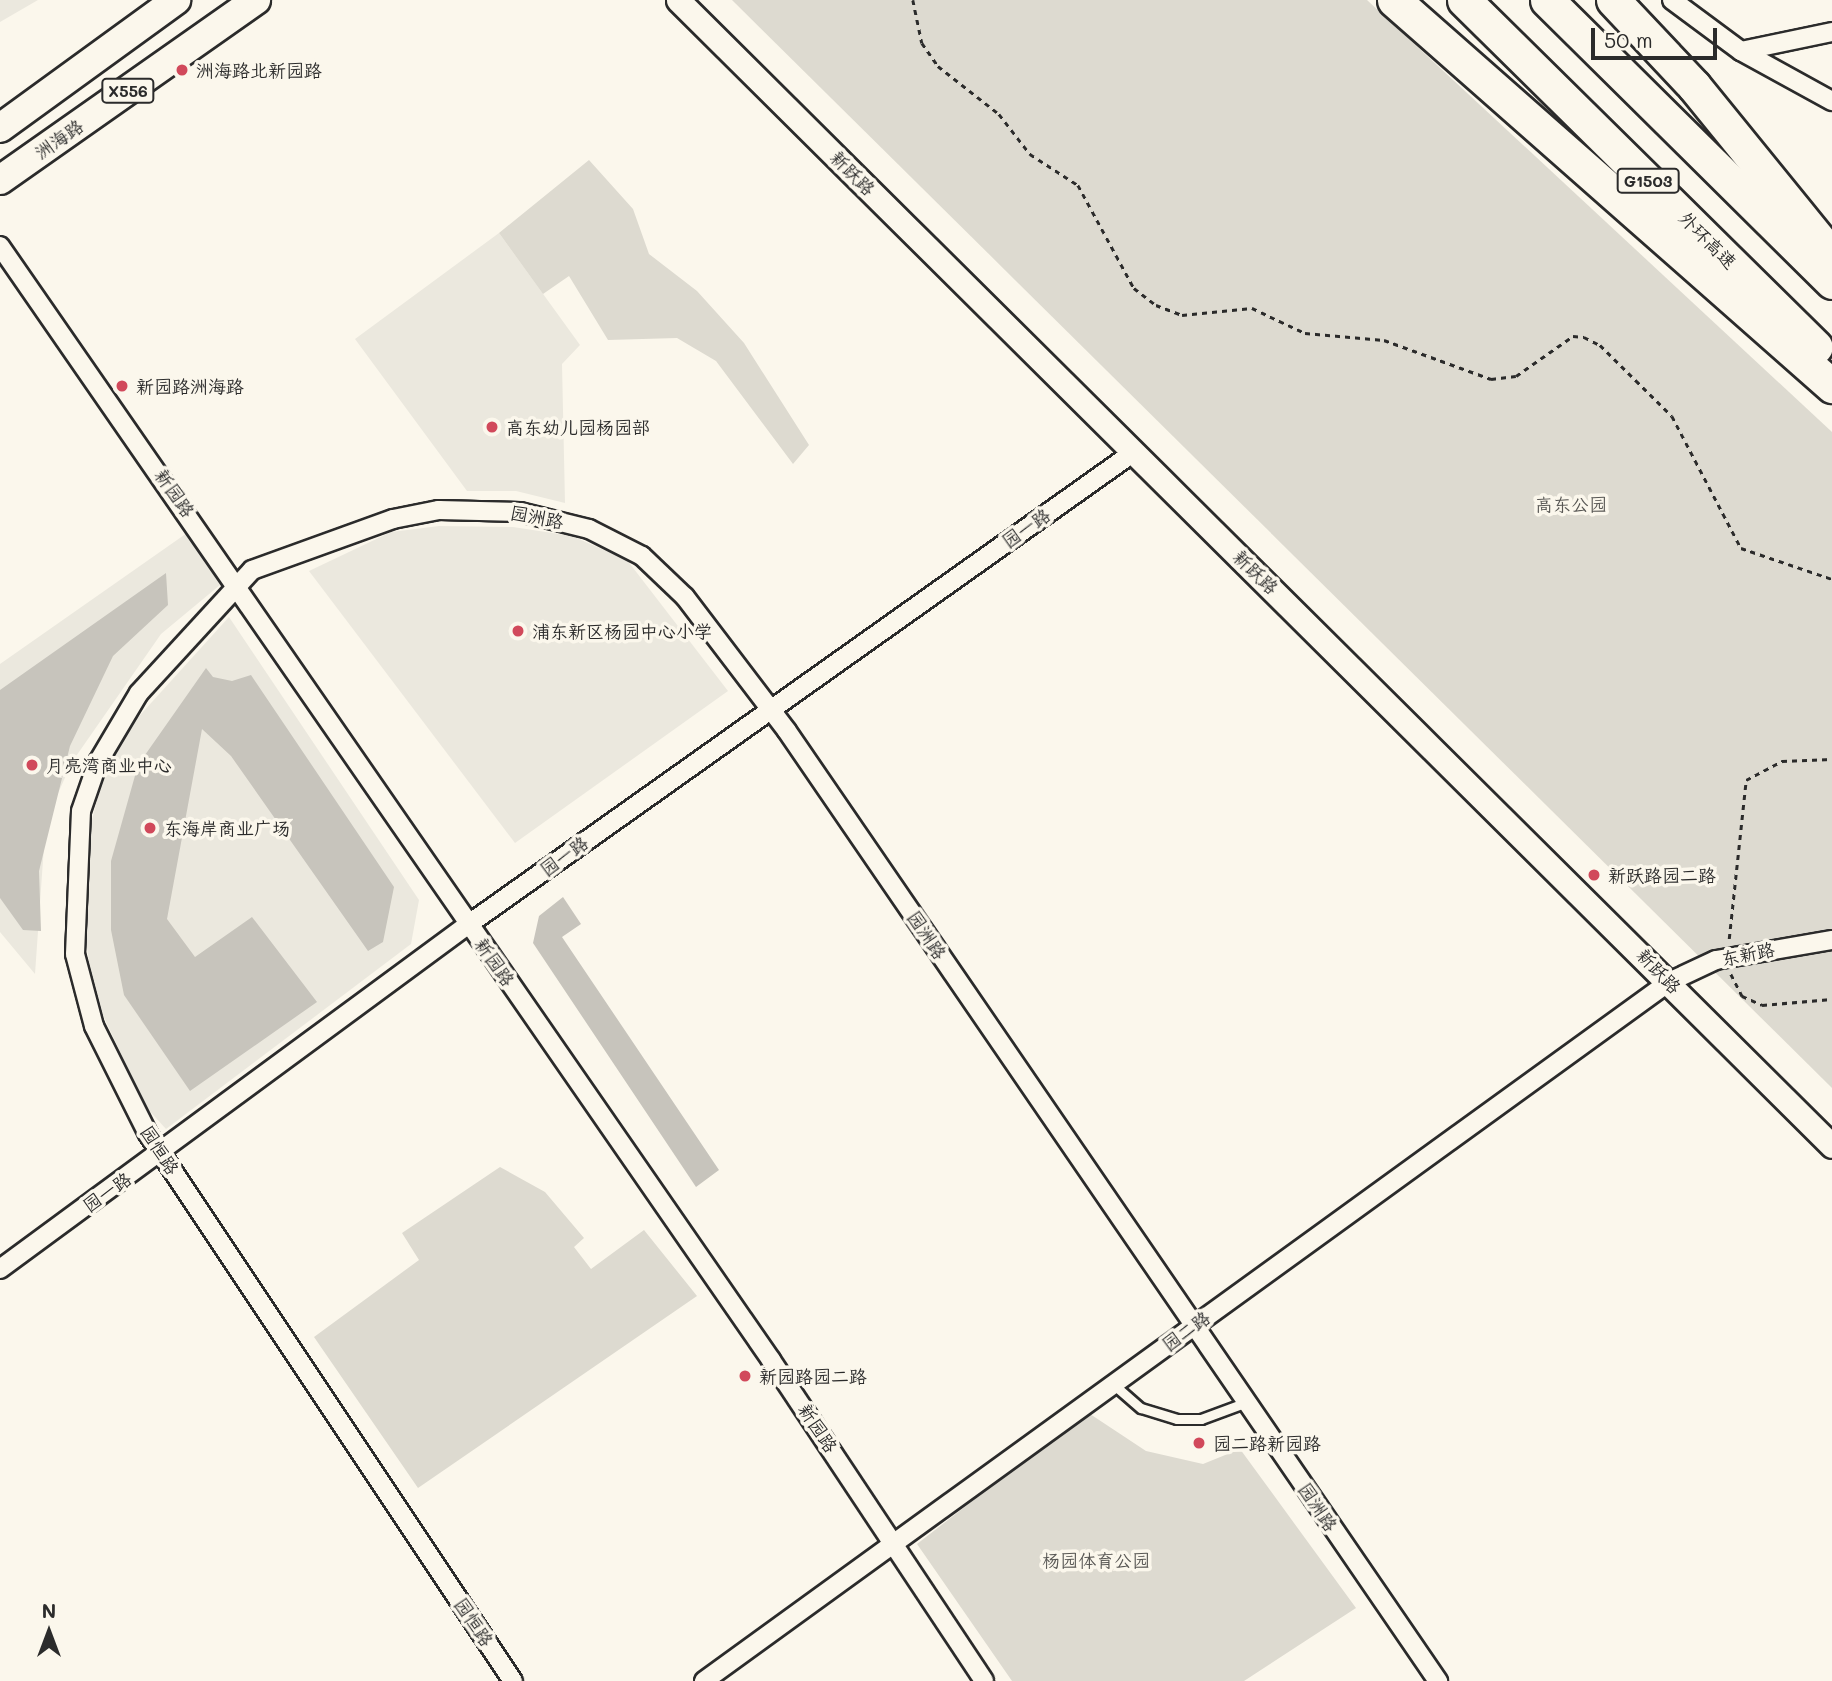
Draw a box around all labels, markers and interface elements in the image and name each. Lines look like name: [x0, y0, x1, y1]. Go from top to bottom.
scale bar: [1594, 14, 1720, 58]
text: 50 m: [1604, 26, 1653, 53]
place label: 洲海路北新园路: [196, 59, 322, 81]
marker: 洲海路北新园路: [174, 62, 190, 78]
road number: X556: [100, 78, 156, 104]
street label: 洲海路: [31, 115, 87, 163]
street label: 新跃路: [826, 146, 880, 200]
road number: G1503: [1616, 168, 1680, 194]
street label: 外环高速: [1675, 207, 1741, 273]
place label: 新园路洲海路: [136, 375, 244, 397]
marker: 新园路洲海路: [114, 378, 130, 394]
place label: 高东幼儿园杨园部: [506, 416, 650, 438]
marker: 高东幼儿园杨园部: [484, 419, 500, 435]
street label: 新园路: [151, 465, 199, 521]
park label: 高东公园: [1535, 493, 1607, 515]
street label: 园洲路: [508, 501, 566, 533]
street label: 园一路: [998, 504, 1054, 552]
street label: 新跃路: [1229, 545, 1283, 599]
place label: 浦东新区杨园中心小学: [532, 620, 712, 642]
marker: 浦东新区杨园中心小学: [510, 623, 526, 639]
place label: 月亮湾商业中心: [46, 754, 172, 776]
marker: 月亮湾商业中心: [24, 757, 40, 773]
place label: 东海岸商业广场: [164, 817, 290, 839]
marker: 东海岸商业广场: [142, 820, 158, 836]
street label: 园一路: [536, 831, 592, 881]
place label: 新跃路园二路: [1608, 864, 1716, 886]
marker: 新跃路园二路: [1586, 867, 1602, 883]
street label: 园洲路: [903, 907, 951, 963]
street label: 新园路: [471, 934, 519, 990]
street label: 东新路: [1719, 938, 1777, 970]
street label: 新跃路: [1632, 944, 1686, 998]
street label: 园恒路: [136, 1121, 184, 1179]
street label: 园一路: [79, 1168, 135, 1216]
street label: 园二路: [1158, 1306, 1214, 1356]
place label: 新园路园二路: [759, 1365, 867, 1387]
marker: 新园路园二路: [737, 1368, 753, 1384]
street label: 新园路: [794, 1400, 842, 1456]
place label: 园二路新园路: [1213, 1432, 1321, 1454]
marker: 园二路新园路: [1191, 1435, 1207, 1451]
street label: 园洲路: [1294, 1479, 1342, 1535]
park label: 杨园体育公园: [1042, 1549, 1150, 1571]
street label: 园恒路: [450, 1594, 498, 1650]
north arrow: [14, 1597, 84, 1667]
text: N: [42, 1598, 56, 1623]

